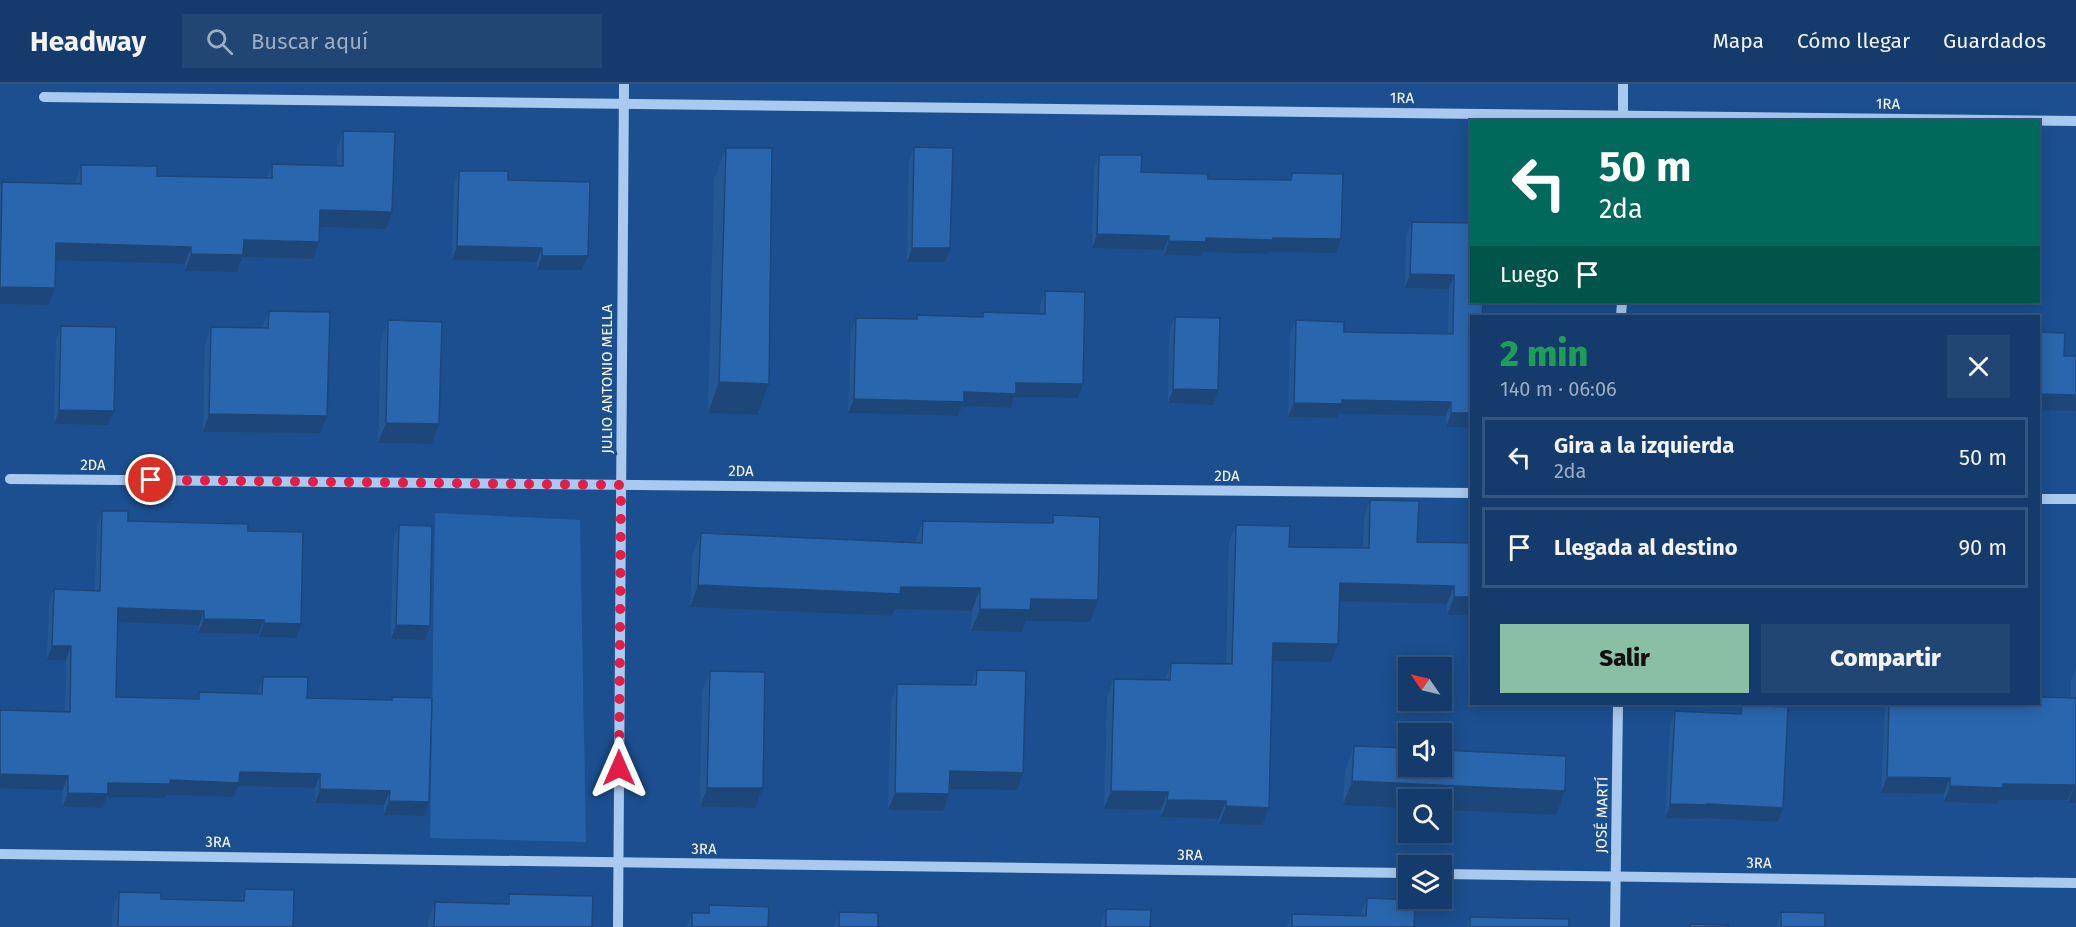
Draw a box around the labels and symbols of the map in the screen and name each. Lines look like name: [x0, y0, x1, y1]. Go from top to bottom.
street label: 1RA: [1390, 89, 1415, 107]
street label: 1RA: [1876, 95, 1901, 113]
street label: JULIO ANTONIO MELLA: [598, 304, 616, 454]
pin: [125, 454, 176, 505]
street label: 2DA: [80, 456, 106, 474]
street label: 2DA: [728, 462, 754, 480]
street label: 2DA: [1214, 467, 1240, 485]
north arrow: [1398, 657, 1452, 711]
position arrow: [587, 736, 651, 800]
street label: JOSÉ MARTÍ: [1592, 777, 1612, 853]
street label: 3RA: [205, 833, 231, 851]
street label: 3RA: [691, 840, 717, 858]
street label: 3RA: [1177, 846, 1203, 864]
street label: 3RA: [1746, 854, 1772, 872]

